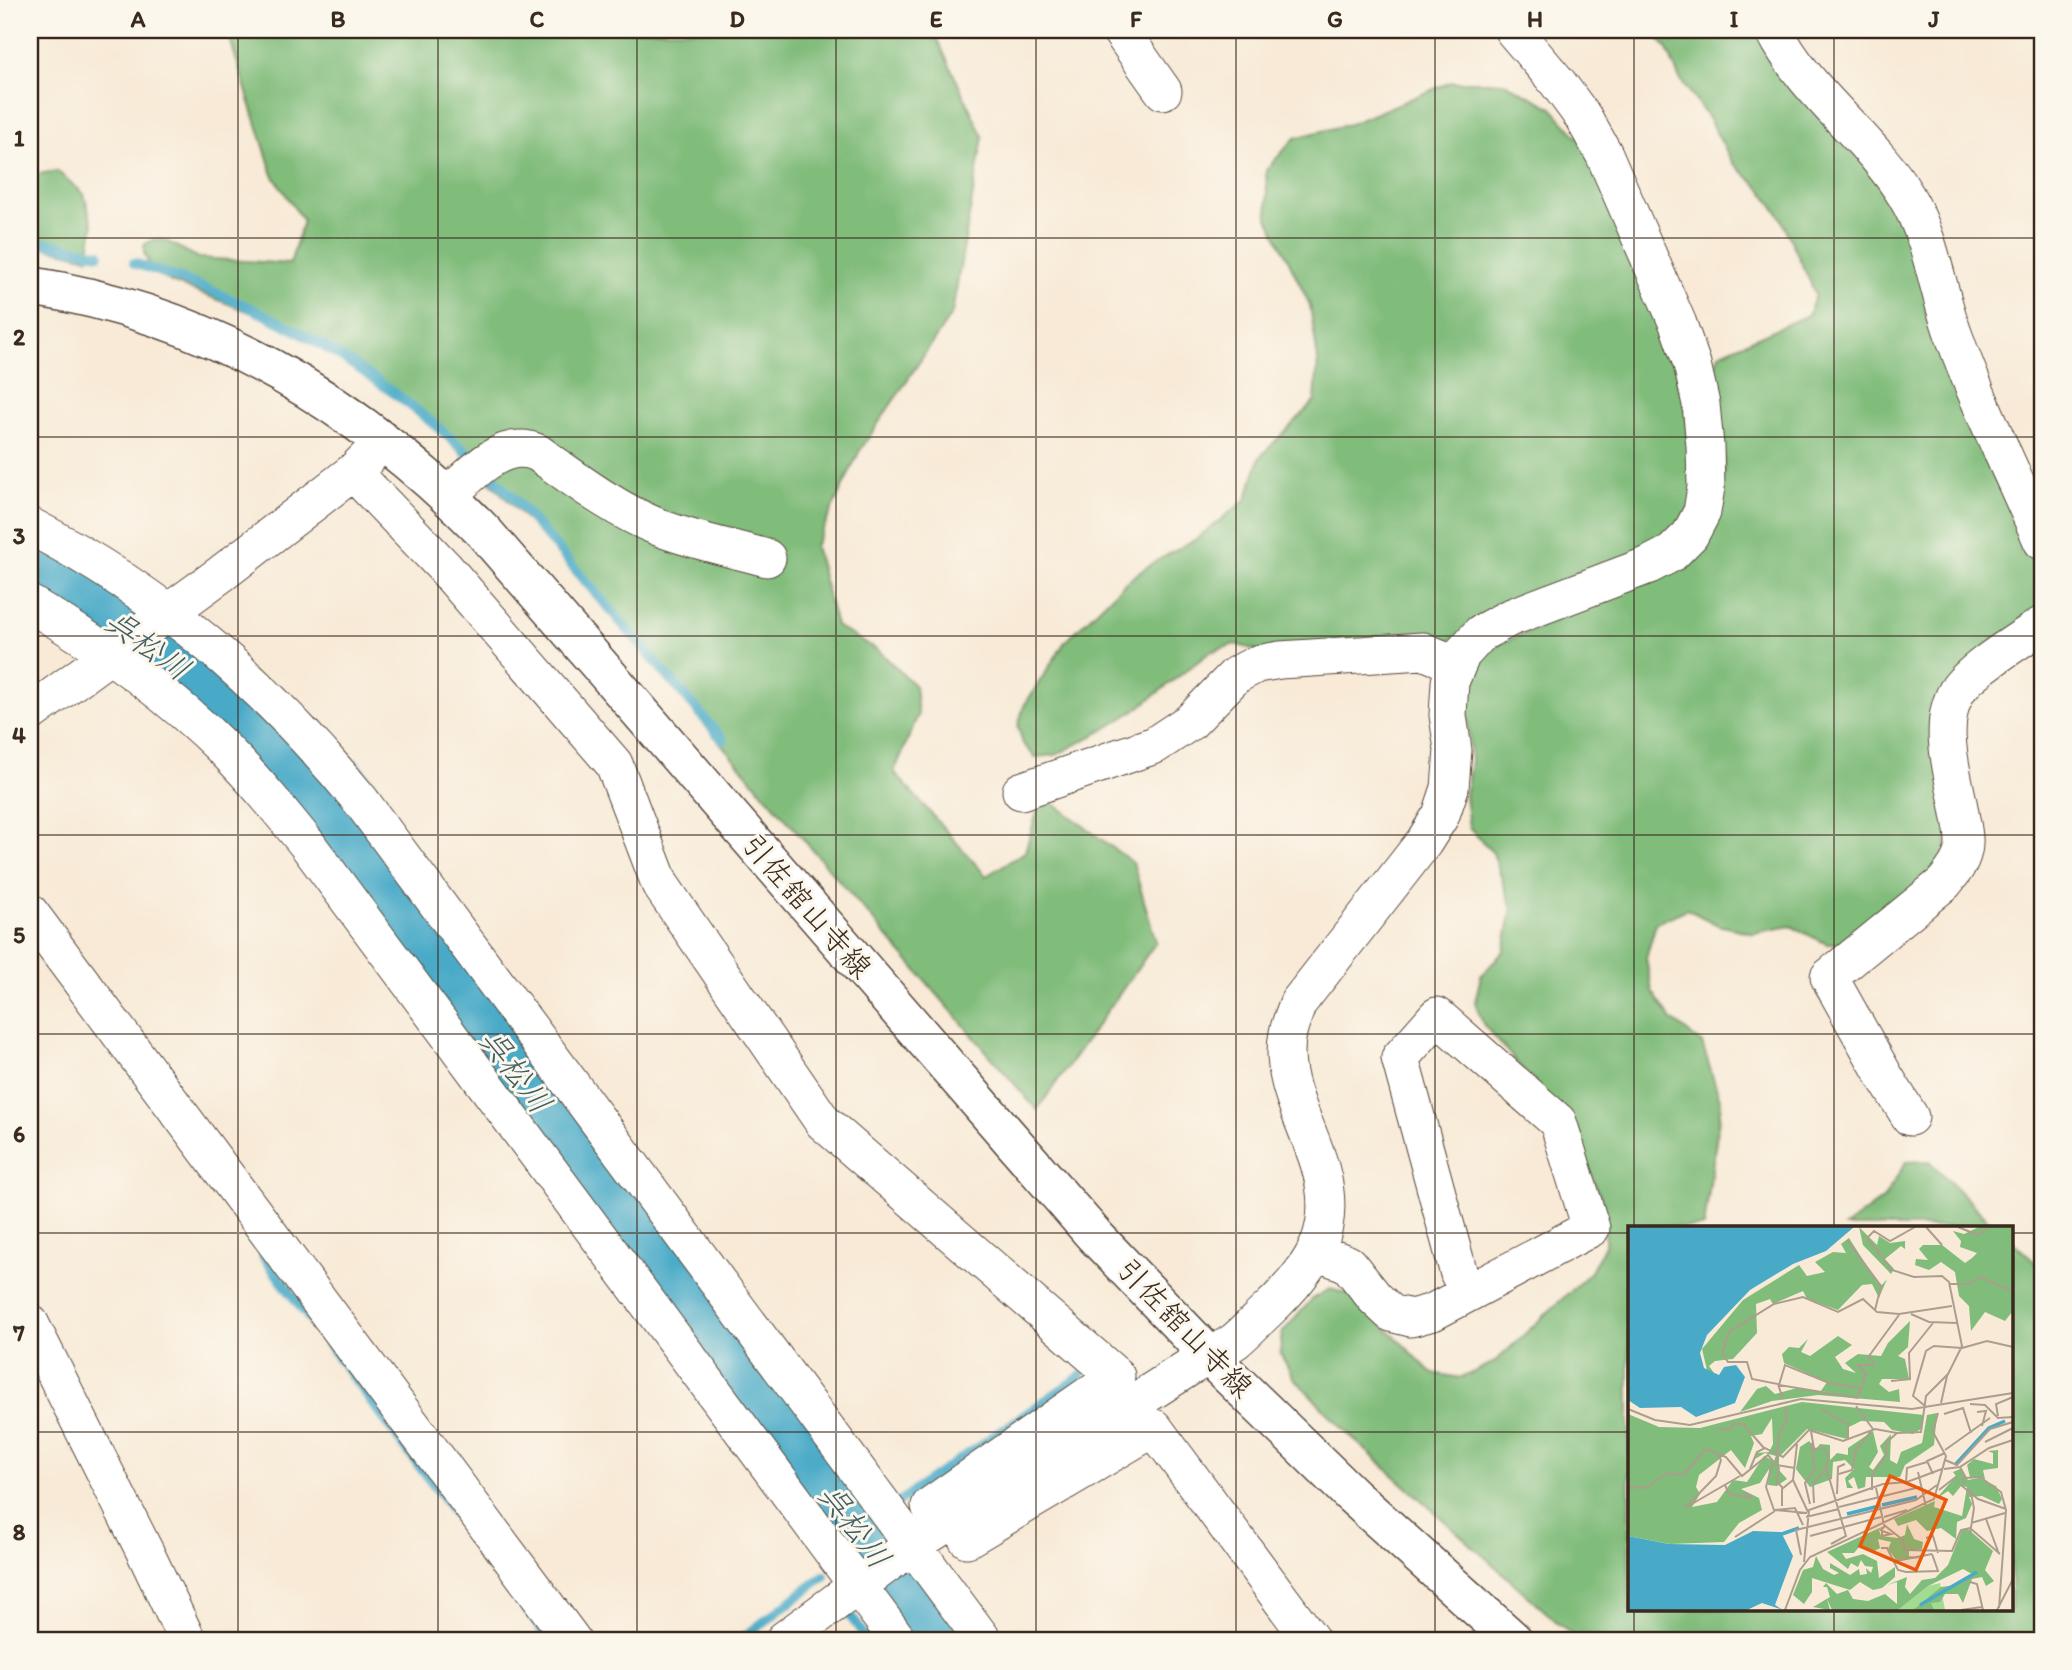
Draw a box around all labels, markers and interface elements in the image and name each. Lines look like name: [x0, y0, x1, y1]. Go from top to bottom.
text: A: [130, 5, 146, 33]
text: B: [331, 5, 346, 33]
text: C: [530, 5, 545, 33]
text: D: [729, 5, 745, 33]
text: E: [930, 5, 943, 33]
text: F: [1130, 5, 1143, 33]
text: G: [1327, 5, 1343, 33]
text: H: [1527, 5, 1543, 33]
text: I: [1730, 5, 1739, 33]
text: J: [1927, 5, 1940, 33]
text: 1: [14, 124, 25, 152]
text: 2: [13, 323, 26, 351]
text: 3: [13, 522, 26, 550]
water label: 呉松川: [98, 601, 198, 689]
text: 4: [12, 721, 26, 749]
street label: 引佐舘山寺線: [734, 826, 880, 986]
text: 5: [13, 921, 25, 949]
water label: 呉松川: [472, 1021, 560, 1121]
text: 6: [13, 1120, 25, 1148]
inset map: [1628, 1226, 2012, 1610]
street label: 引佐舘山寺線: [1110, 1250, 1261, 1405]
text: 7: [12, 1319, 25, 1347]
water label: 呉松川: [811, 1476, 899, 1576]
text: 8: [13, 1518, 26, 1546]

